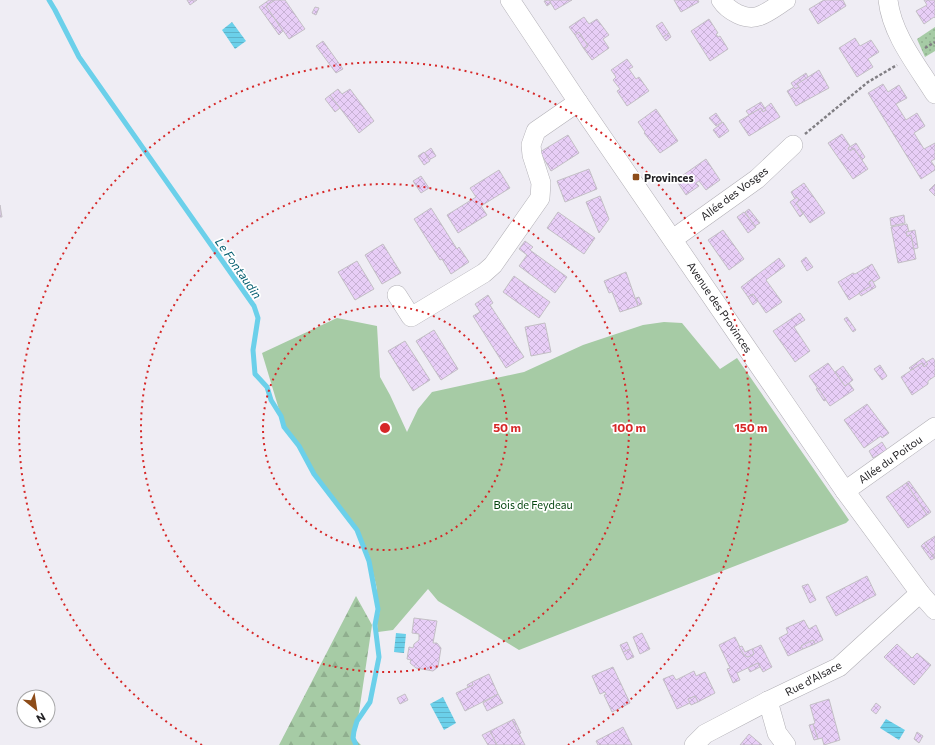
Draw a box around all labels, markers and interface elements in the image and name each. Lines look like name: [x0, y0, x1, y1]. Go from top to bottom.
street label: Allée des Vosges: [698, 163, 770, 223]
place label: Provinces: [644, 171, 694, 184]
marker: Provinces: [631, 172, 641, 182]
water label: Le Fontaudin: [213, 235, 265, 301]
street label: Avenue des Provinces: [685, 259, 755, 355]
text: 50 m: [493, 420, 521, 434]
text: 100 m: [612, 420, 646, 434]
text: 150 m: [734, 420, 768, 434]
centre of rings: [378, 421, 392, 435]
street label: Allée du Poitou: [856, 432, 924, 486]
park label: Bois de Feydeau: [493, 498, 573, 511]
street label: Rue d'Alsace: [783, 658, 843, 698]
north arrow: [16, 689, 56, 729]
text: N: [34, 710, 48, 726]

